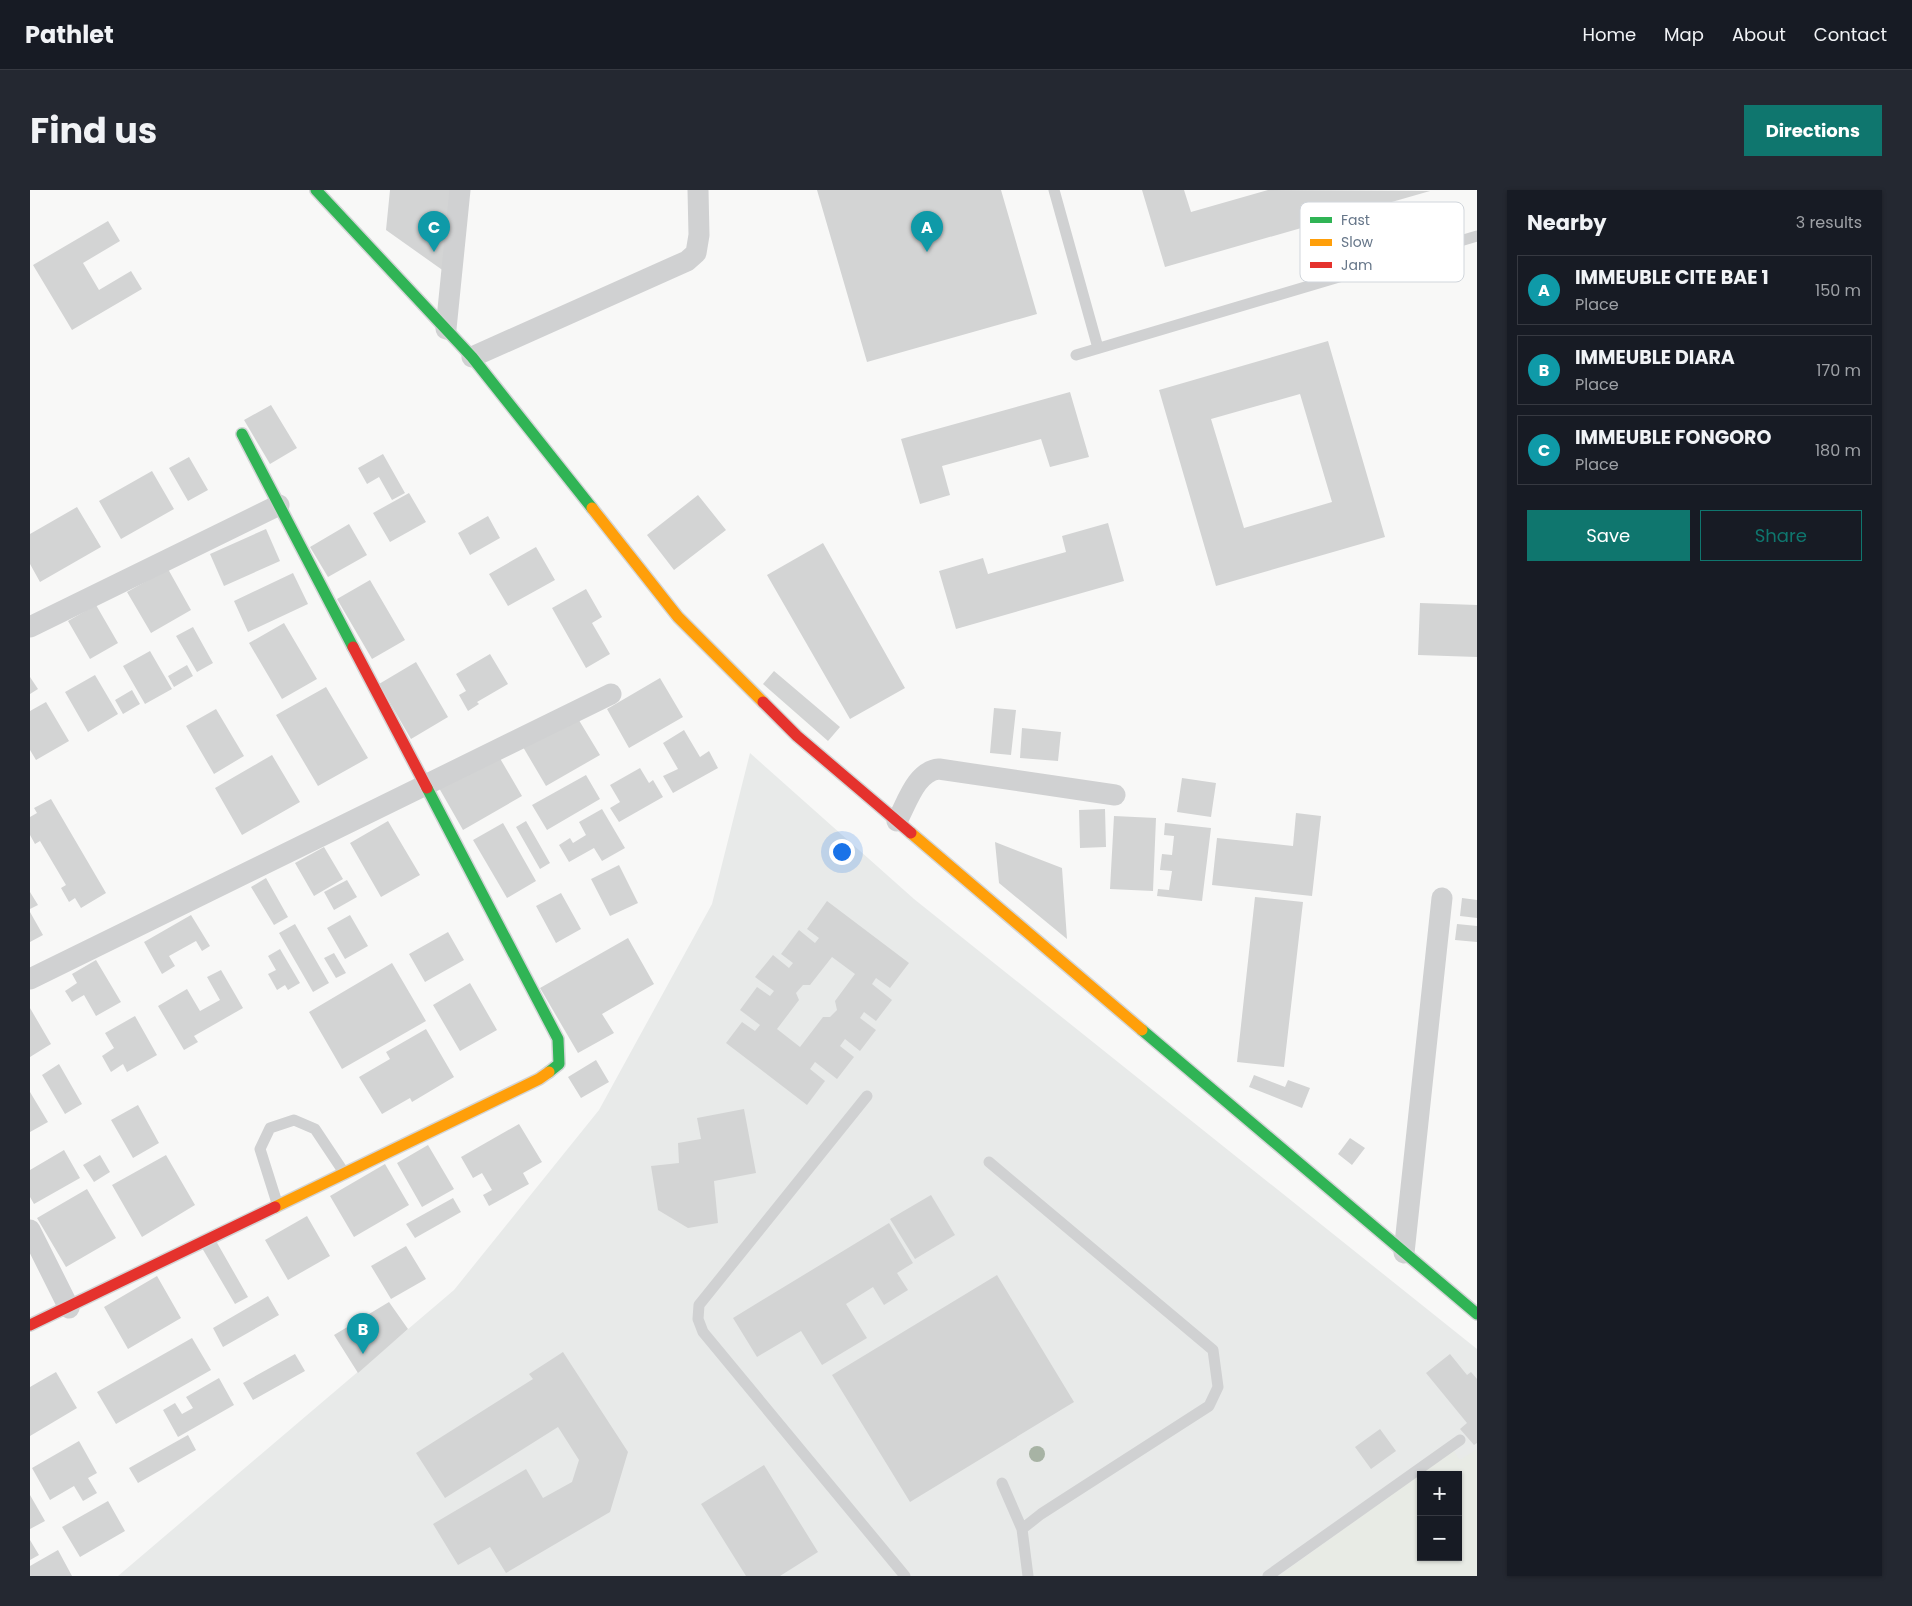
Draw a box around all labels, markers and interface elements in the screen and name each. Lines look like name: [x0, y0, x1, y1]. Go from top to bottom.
text: Pathlet: [25, 18, 114, 51]
text: Home: [1582, 22, 1636, 47]
text: Map: [1664, 22, 1704, 47]
text: About: [1732, 22, 1786, 47]
text: Contact: [1814, 22, 1887, 47]
button: Directions: [1744, 105, 1882, 156]
text: Find us: [30, 106, 157, 155]
legend: [1300, 202, 1464, 282]
text: Nearby: [1527, 208, 1607, 237]
text: Fast: [1341, 210, 1370, 230]
pin: C: [418, 211, 450, 252]
pin: A: [911, 211, 943, 252]
text: 3 results: [1796, 211, 1862, 234]
text: Slow: [1341, 232, 1374, 252]
text: Jam: [1341, 255, 1372, 275]
text: IMMEUBLE CITE BAE 1: [1575, 264, 1769, 291]
text: A: [1538, 279, 1550, 302]
text: 150 m: [1815, 279, 1861, 302]
text: Place: [1575, 293, 1619, 316]
text: IMMEUBLE DIARA: [1575, 344, 1735, 371]
text: B: [1539, 359, 1549, 382]
text: 170 m: [1816, 359, 1861, 382]
text: Place: [1575, 373, 1619, 396]
text: IMMEUBLE FONGORO: [1575, 424, 1771, 451]
text: C: [1538, 439, 1550, 462]
text: 180 m: [1815, 439, 1861, 462]
text: Place: [1575, 453, 1619, 476]
button: Save: [1527, 510, 1690, 561]
button: Share: [1700, 510, 1862, 561]
your location: [829, 839, 855, 865]
pin: B: [347, 1313, 379, 1354]
map controls: [1417, 1471, 1462, 1561]
button: +: [1417, 1471, 1462, 1516]
button: −: [1417, 1516, 1462, 1561]

